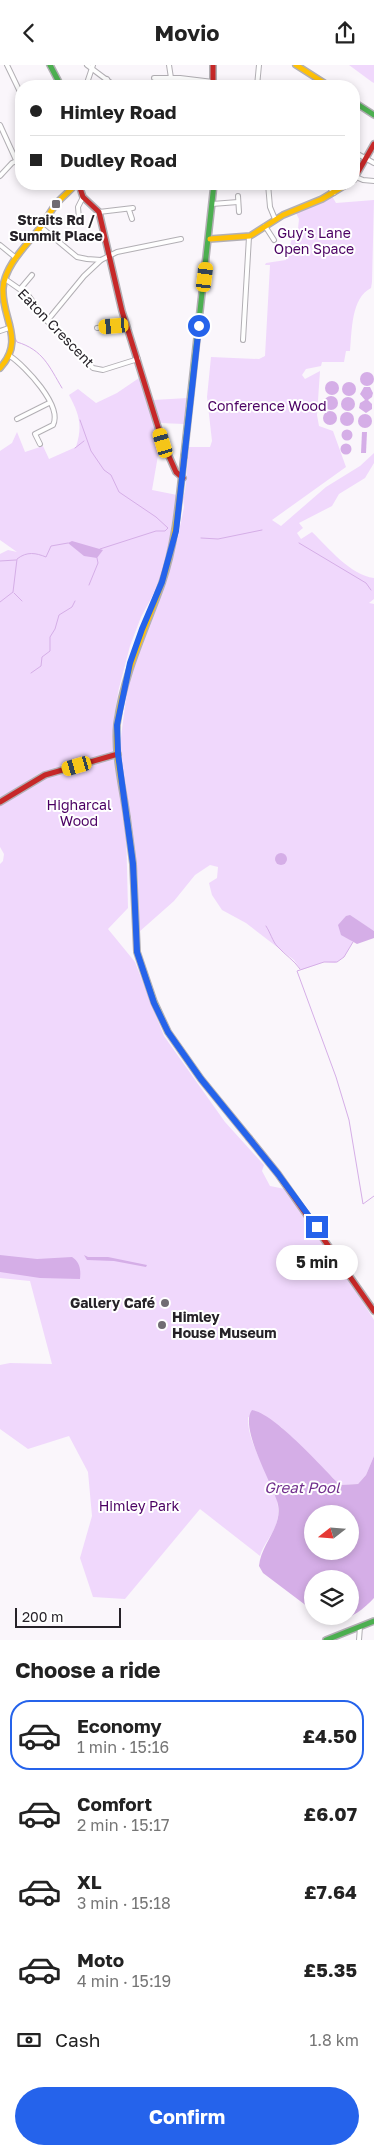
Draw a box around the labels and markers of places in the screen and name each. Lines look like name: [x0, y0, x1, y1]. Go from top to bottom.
marker: Straits Rd / Summit Place: [50, 198, 62, 210]
place label: Straits Rd / Summit Place: [9, 211, 103, 244]
place label: Gallery Café: [70, 1294, 155, 1311]
marker: Gallery Café: [159, 1297, 171, 1309]
place label: Himley House Museum: [172, 1308, 276, 1341]
marker: Himley House Museum: [156, 1319, 168, 1331]

